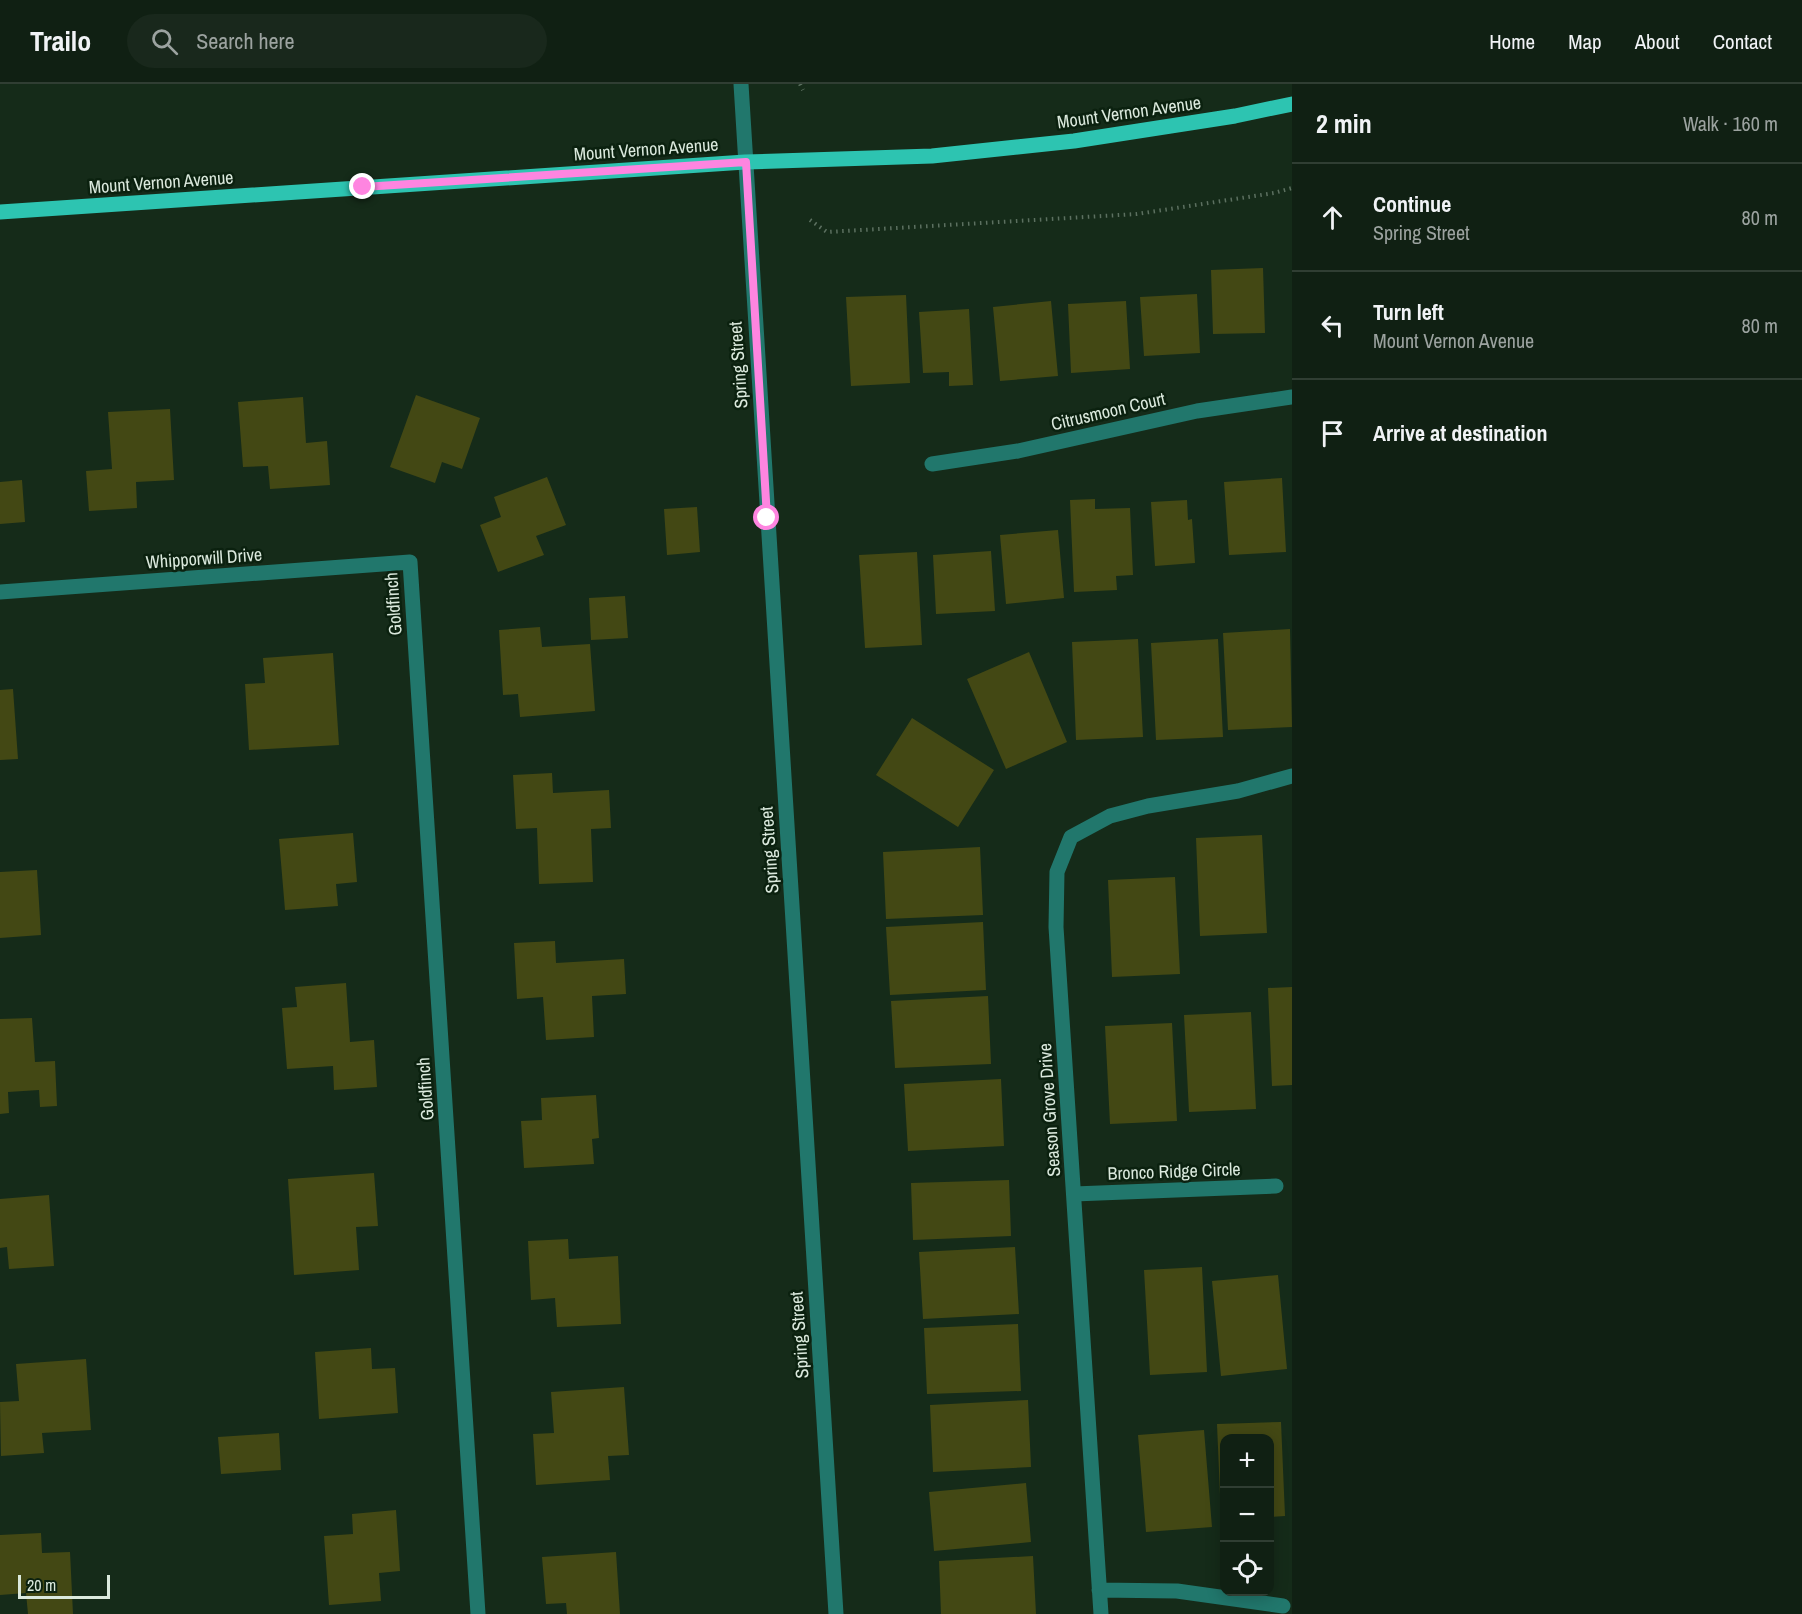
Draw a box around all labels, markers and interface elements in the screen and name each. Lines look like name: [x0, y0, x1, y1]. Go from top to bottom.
search box: [127, 14, 547, 68]
text: Trailo: [30, 22, 91, 60]
icon: search: [148, 25, 181, 58]
text: Search here: [196, 26, 295, 56]
text: Home: [1489, 27, 1535, 56]
text: Map: [1568, 27, 1602, 56]
text: About: [1635, 27, 1680, 56]
text: Contact: [1713, 27, 1772, 56]
street label: Mount Vernon Avenue: [1055, 90, 1203, 134]
text: 2 min: [1316, 106, 1372, 141]
text: Walk · 160 m: [1683, 110, 1778, 137]
street label: Mount Vernon Avenue: [573, 131, 719, 167]
street label: Mount Vernon Avenue: [88, 164, 234, 200]
route end: [349, 173, 375, 199]
text: Continue: [1373, 189, 1451, 219]
icon: ahead: [1316, 201, 1349, 234]
text: 80 m: [1742, 204, 1778, 231]
text: Spring Street: [1373, 219, 1470, 246]
text: Turn left: [1373, 297, 1444, 327]
icon: left: [1316, 309, 1349, 342]
text: 80 m: [1742, 312, 1778, 339]
street label: Spring Street: [722, 321, 754, 409]
text: Mount Vernon Avenue: [1373, 327, 1534, 354]
street label: Citrusmoon Court: [1048, 386, 1168, 436]
icon: arrive: [1316, 417, 1349, 450]
text: Arrive at destination: [1373, 418, 1547, 448]
route start: [753, 504, 779, 530]
street label: Whipporwill Drive: [145, 541, 263, 575]
street label: Goldfinch: [378, 572, 408, 636]
street label: Spring Street: [753, 806, 785, 894]
street label: Season Grove Drive: [1032, 1042, 1066, 1178]
street label: Goldfinch: [410, 1057, 440, 1121]
street label: Bronco Ridge Circle: [1107, 1156, 1241, 1186]
street label: Spring Street: [783, 1291, 815, 1379]
map controls: [1220, 1434, 1274, 1596]
button: +: [1220, 1434, 1274, 1488]
button: −: [1220, 1488, 1274, 1542]
button: locate: [1220, 1542, 1274, 1596]
scale bar: [18, 1572, 110, 1600]
text: 20 m: [27, 1574, 56, 1596]

